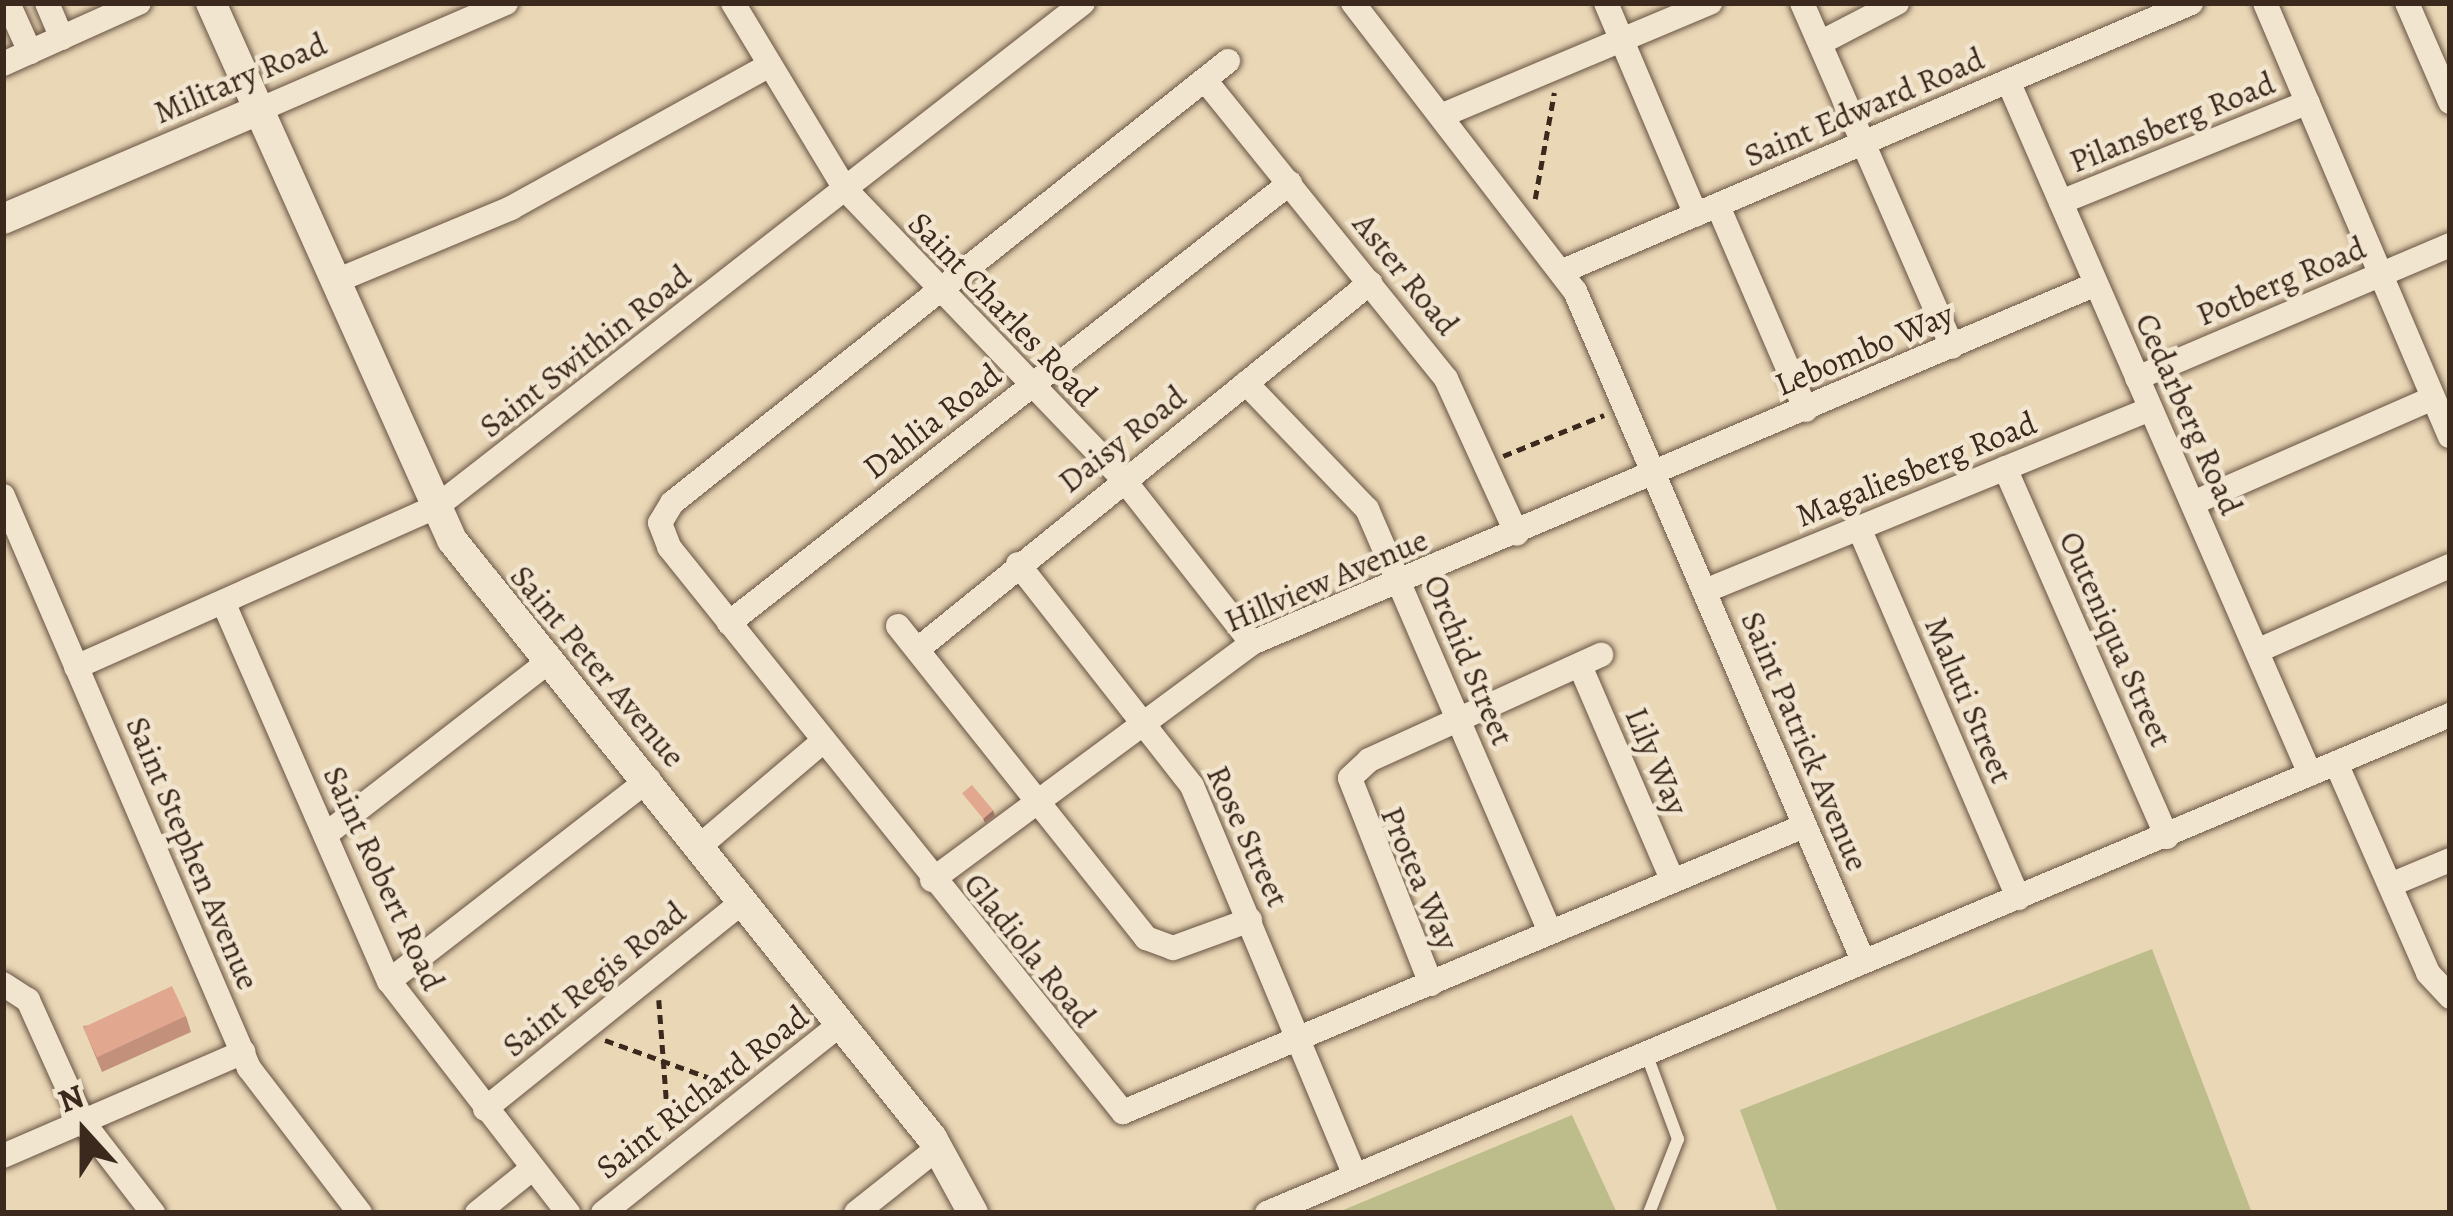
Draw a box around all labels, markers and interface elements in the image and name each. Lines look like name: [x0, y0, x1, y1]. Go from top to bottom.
street label: Military Road: [148, 24, 332, 132]
street label: Saint Edward Road: [1738, 39, 1990, 175]
street label: Pilansberg Road: [2064, 63, 2280, 181]
street label: Saint Charles Road: [900, 204, 1106, 414]
street label: Aster Road: [1345, 205, 1467, 343]
street label: Potberg Road: [2190, 228, 2372, 334]
street label: Saint Swithin Road: [471, 256, 699, 446]
street label: Lebombo Way: [1769, 294, 1959, 404]
street label: Cedarberg Road: [2127, 307, 2251, 521]
street label: Dahlia Road: [855, 355, 1009, 487]
street label: Daisy Road: [1050, 377, 1194, 501]
street label: Magaliesberg Road: [1790, 403, 2042, 535]
street label: Hillview Avenue: [1218, 519, 1434, 641]
street label: Outeniqua Street: [2051, 525, 2181, 753]
street label: Saint Peter Avenue: [502, 557, 694, 775]
street label: Orchid Street: [1415, 569, 1523, 751]
street label: Saint Patrick Avenue: [1732, 605, 1878, 877]
street label: Maluti Street: [1916, 611, 2022, 789]
street label: Lily Way: [1617, 701, 1697, 821]
street label: Saint Stephen Avenue: [118, 710, 268, 996]
street label: Rose Street: [1198, 759, 1298, 913]
street label: Saint Robert Road: [315, 760, 453, 996]
street label: Protea Way: [1372, 800, 1468, 956]
street label: Gladiola Road: [956, 865, 1104, 1035]
street label: Saint Regis Road: [494, 893, 694, 1065]
street label: Saint Richard Road: [588, 997, 816, 1187]
north arrow: [24, 1072, 144, 1192]
text: N: [52, 1073, 90, 1123]

